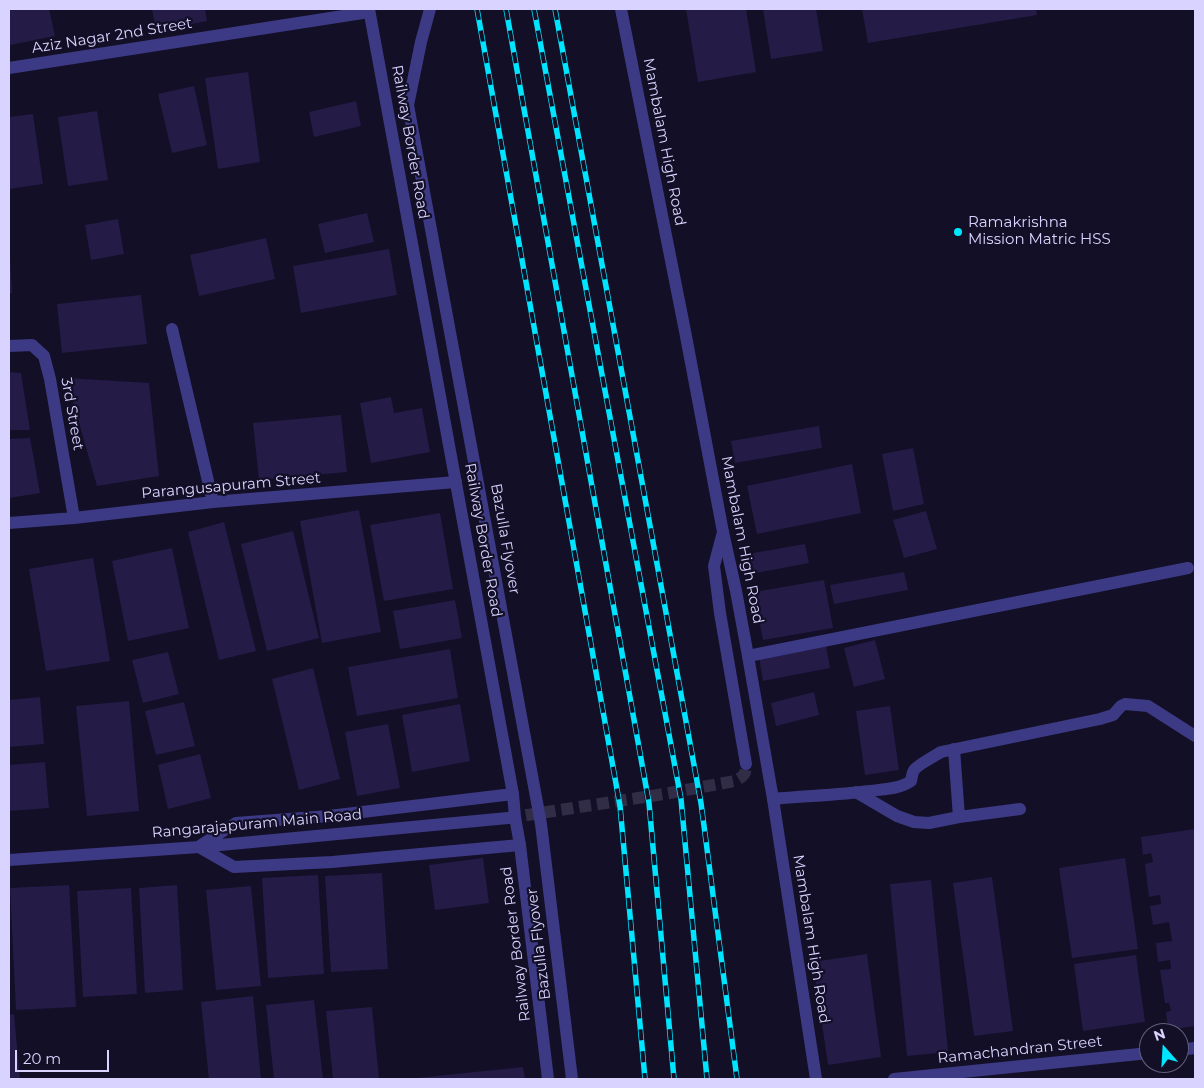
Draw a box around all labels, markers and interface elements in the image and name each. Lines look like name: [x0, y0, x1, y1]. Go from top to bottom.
street label: Aziz Nagar 2nd Street: [30, 14, 194, 58]
street label: Mambalam High Road: [639, 57, 689, 227]
street label: Railway Border Road: [388, 64, 432, 220]
place label: Ramakrishna Mission Matric HSS: [968, 214, 1111, 249]
marker: Ramakrishna Mission Matric HSS: [952, 226, 964, 238]
street label: 3rd Street: [57, 376, 87, 452]
street label: Mambalam High Road: [717, 455, 767, 625]
street label: Railway Border Road: [461, 462, 505, 618]
street label: Parangusapuram Street: [141, 469, 321, 503]
street label: Bazulla Flyover: [486, 482, 524, 596]
street label: Rangarajapuram Main Road: [151, 806, 363, 842]
street label: Mambalam High Road: [789, 853, 833, 1025]
street label: Railway Border Road: [498, 865, 534, 1023]
street label: Bazulla Flyover: [523, 887, 555, 1001]
north arrow: [1139, 1023, 1189, 1073]
text: N: [1151, 1024, 1168, 1045]
street label: Ramachandran Street: [937, 1032, 1103, 1068]
scale bar: [18, 1040, 111, 1072]
text: 20 m: [23, 1049, 61, 1068]

